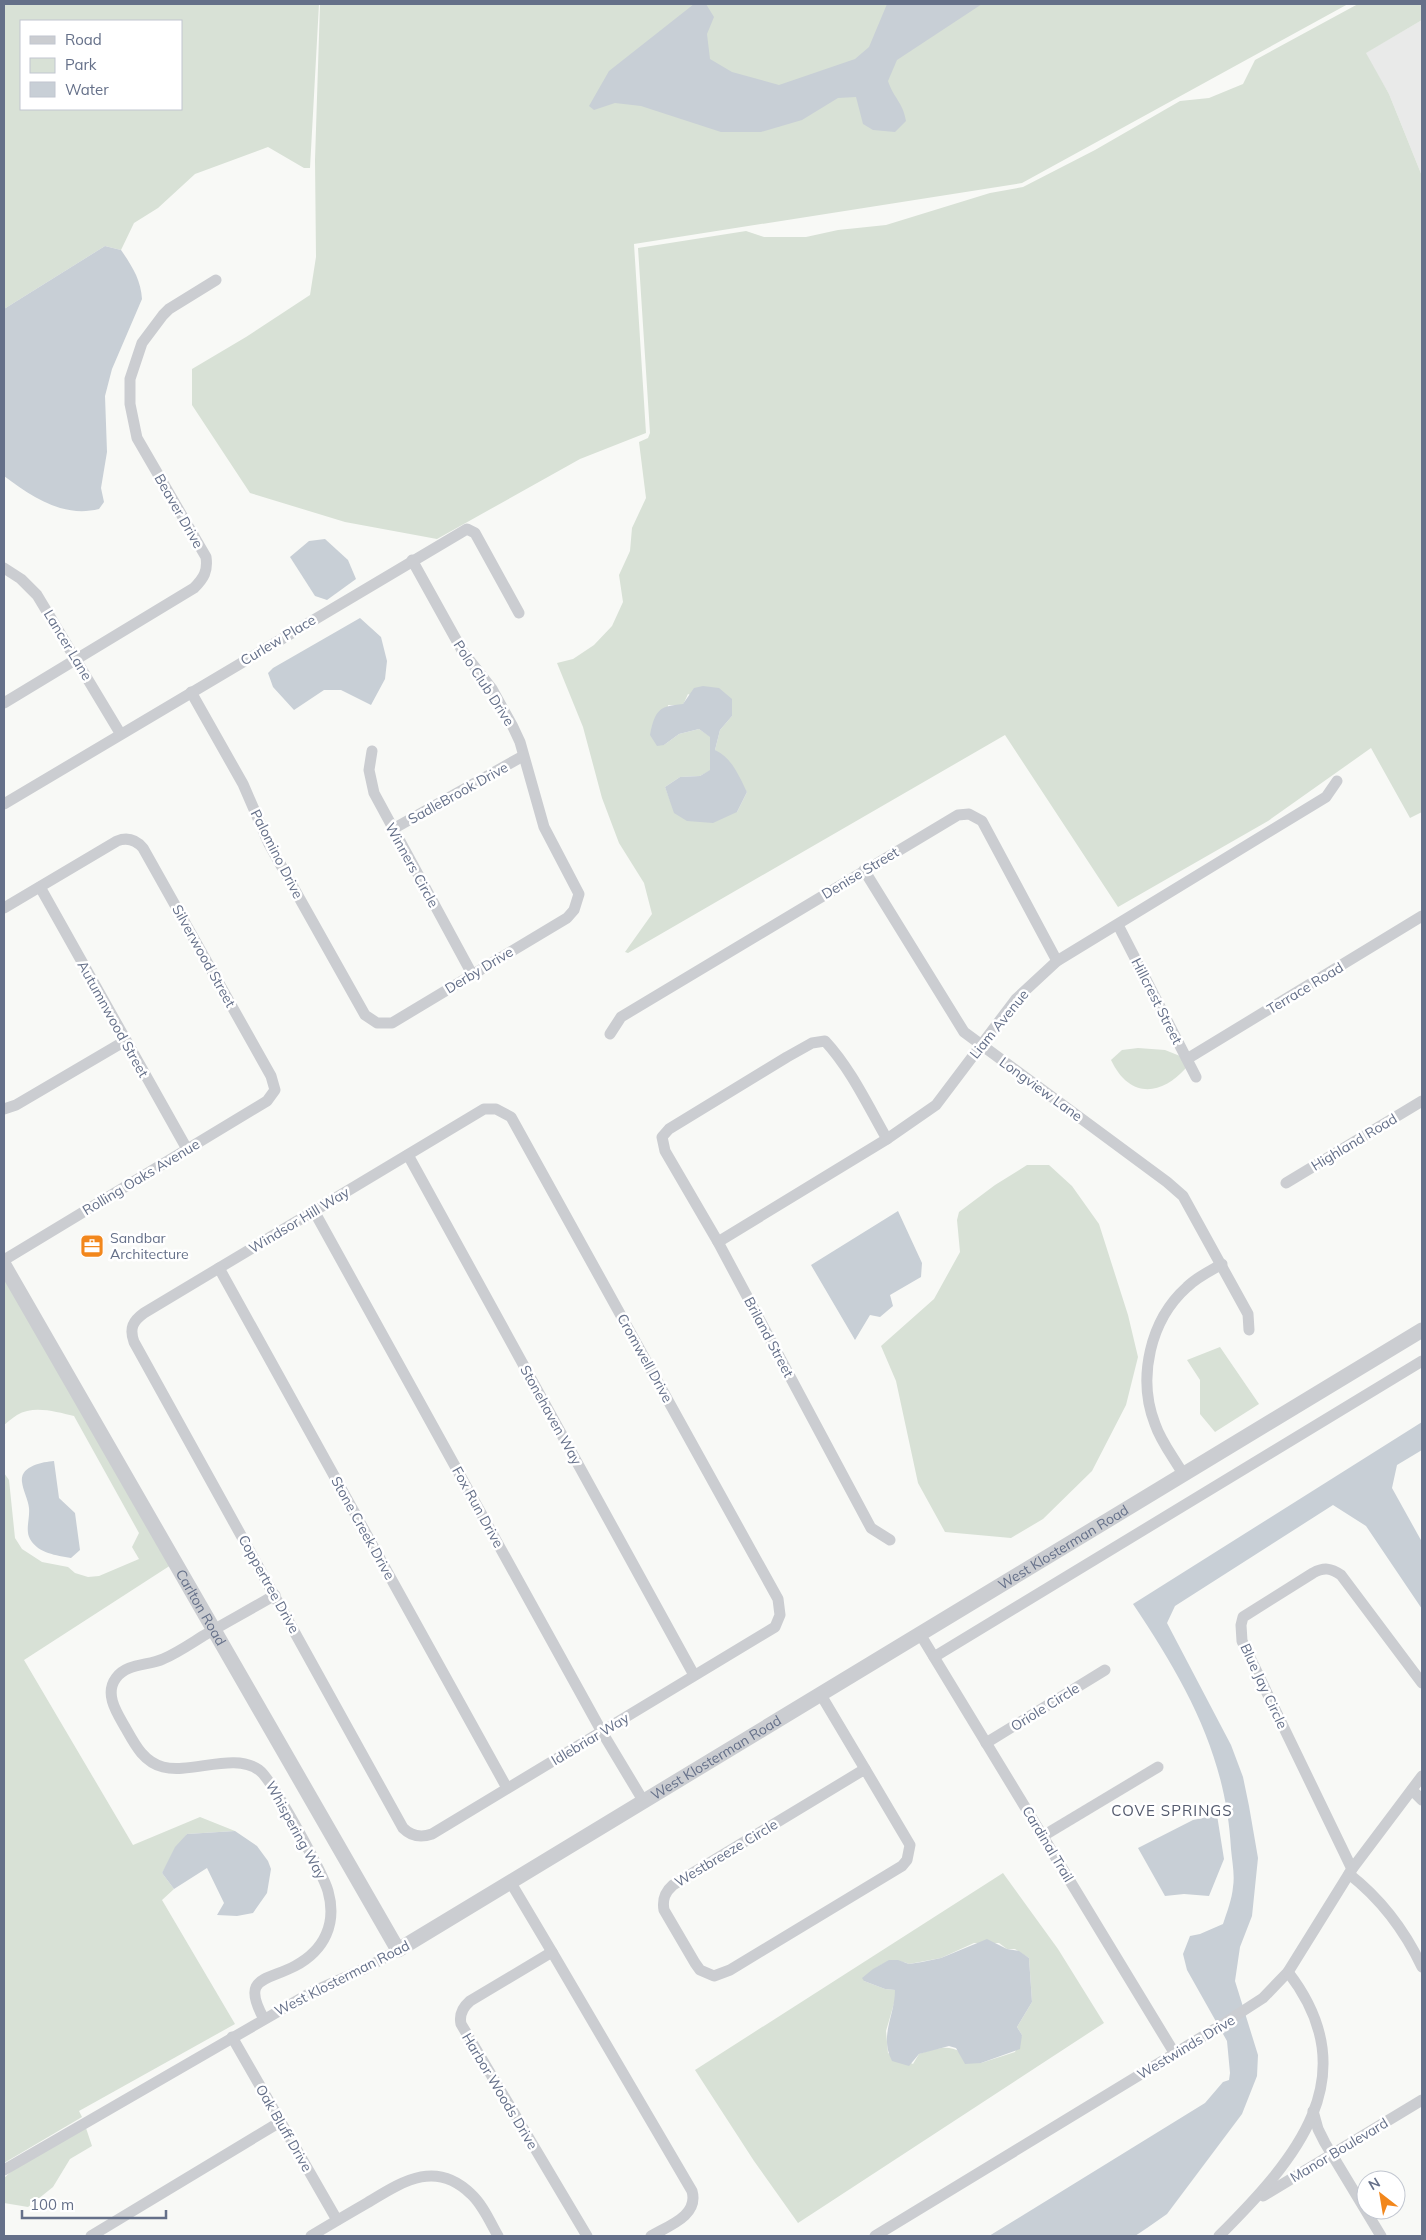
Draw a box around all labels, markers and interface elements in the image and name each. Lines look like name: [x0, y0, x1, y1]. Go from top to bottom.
legend: [20, 20, 182, 110]
text: Road: [65, 30, 102, 49]
text: Park: [65, 55, 97, 74]
text: Water: [65, 80, 109, 99]
street label: Beaver Drive: [150, 471, 208, 551]
street label: Lancer Lane: [40, 606, 96, 684]
street label: Curlew Place: [237, 611, 319, 669]
street label: Polo Club Drive: [450, 637, 518, 729]
street label: SadleBrook Drive: [405, 758, 511, 828]
street label: Palomino Drive: [247, 806, 307, 902]
street label: Winners Circle: [381, 819, 443, 911]
street label: Denise Street: [818, 843, 902, 903]
street label: Silverwood Street: [168, 901, 240, 1011]
street label: Derby Drive: [442, 943, 516, 997]
street label: Hillcrest Street: [1128, 955, 1186, 1047]
street label: Autumnwood Street: [73, 958, 153, 1081]
street label: Terrace Road: [1264, 958, 1346, 1018]
street label: Liam Avenue: [966, 986, 1032, 1062]
street label: Longview Lane: [996, 1053, 1086, 1125]
street label: Highland Road: [1308, 1109, 1400, 1175]
street label: Rolling Oaks Avenue: [79, 1135, 203, 1219]
street label: Windsor Hill Way: [245, 1183, 353, 1257]
place label: Sandbar Architecture: [110, 1229, 189, 1263]
office icon: Sandbar Architecture: [79, 1233, 105, 1259]
street label: Briland Street: [740, 1294, 798, 1380]
street label: Cromwell Drive: [613, 1311, 677, 1405]
street label: Stonehaven Way: [516, 1362, 586, 1468]
street label: Fox Run Drive: [448, 1463, 508, 1551]
street label: Stone Creek Drive: [327, 1473, 399, 1583]
street label: West Klosterman Road: [995, 1501, 1132, 1594]
street label: Coppertree Drive: [235, 1532, 303, 1636]
street label: Carlton Road: [172, 1566, 230, 1649]
street label: Blue Jay Circle: [1236, 1640, 1292, 1732]
street label: Oriole Circle: [1007, 1679, 1083, 1735]
street label: Idlebriar Way: [548, 1708, 633, 1769]
street label: West Klosterman Road: [647, 1711, 785, 1804]
street label: Whispering Way: [262, 1778, 331, 1883]
district label: COVE SPRINGS: [1111, 1801, 1233, 1820]
street label: Cardinal Trail: [1018, 1803, 1078, 1885]
street label: Westbreeze Circle: [671, 1815, 781, 1891]
street label: West Klosterman Road: [271, 1936, 413, 2020]
street label: Westwinds Drive: [1134, 2011, 1238, 2083]
street label: Harbor Woods Drive: [458, 2029, 542, 2153]
street label: Oak Bluff Drive: [252, 2081, 316, 2175]
street label: Manor Boulevard: [1287, 2114, 1391, 2186]
north arrow: [1356, 2170, 1406, 2220]
text: N: [1365, 2173, 1383, 2194]
scale bar: [22, 2188, 166, 2220]
text: 100 m: [30, 2195, 74, 2214]

